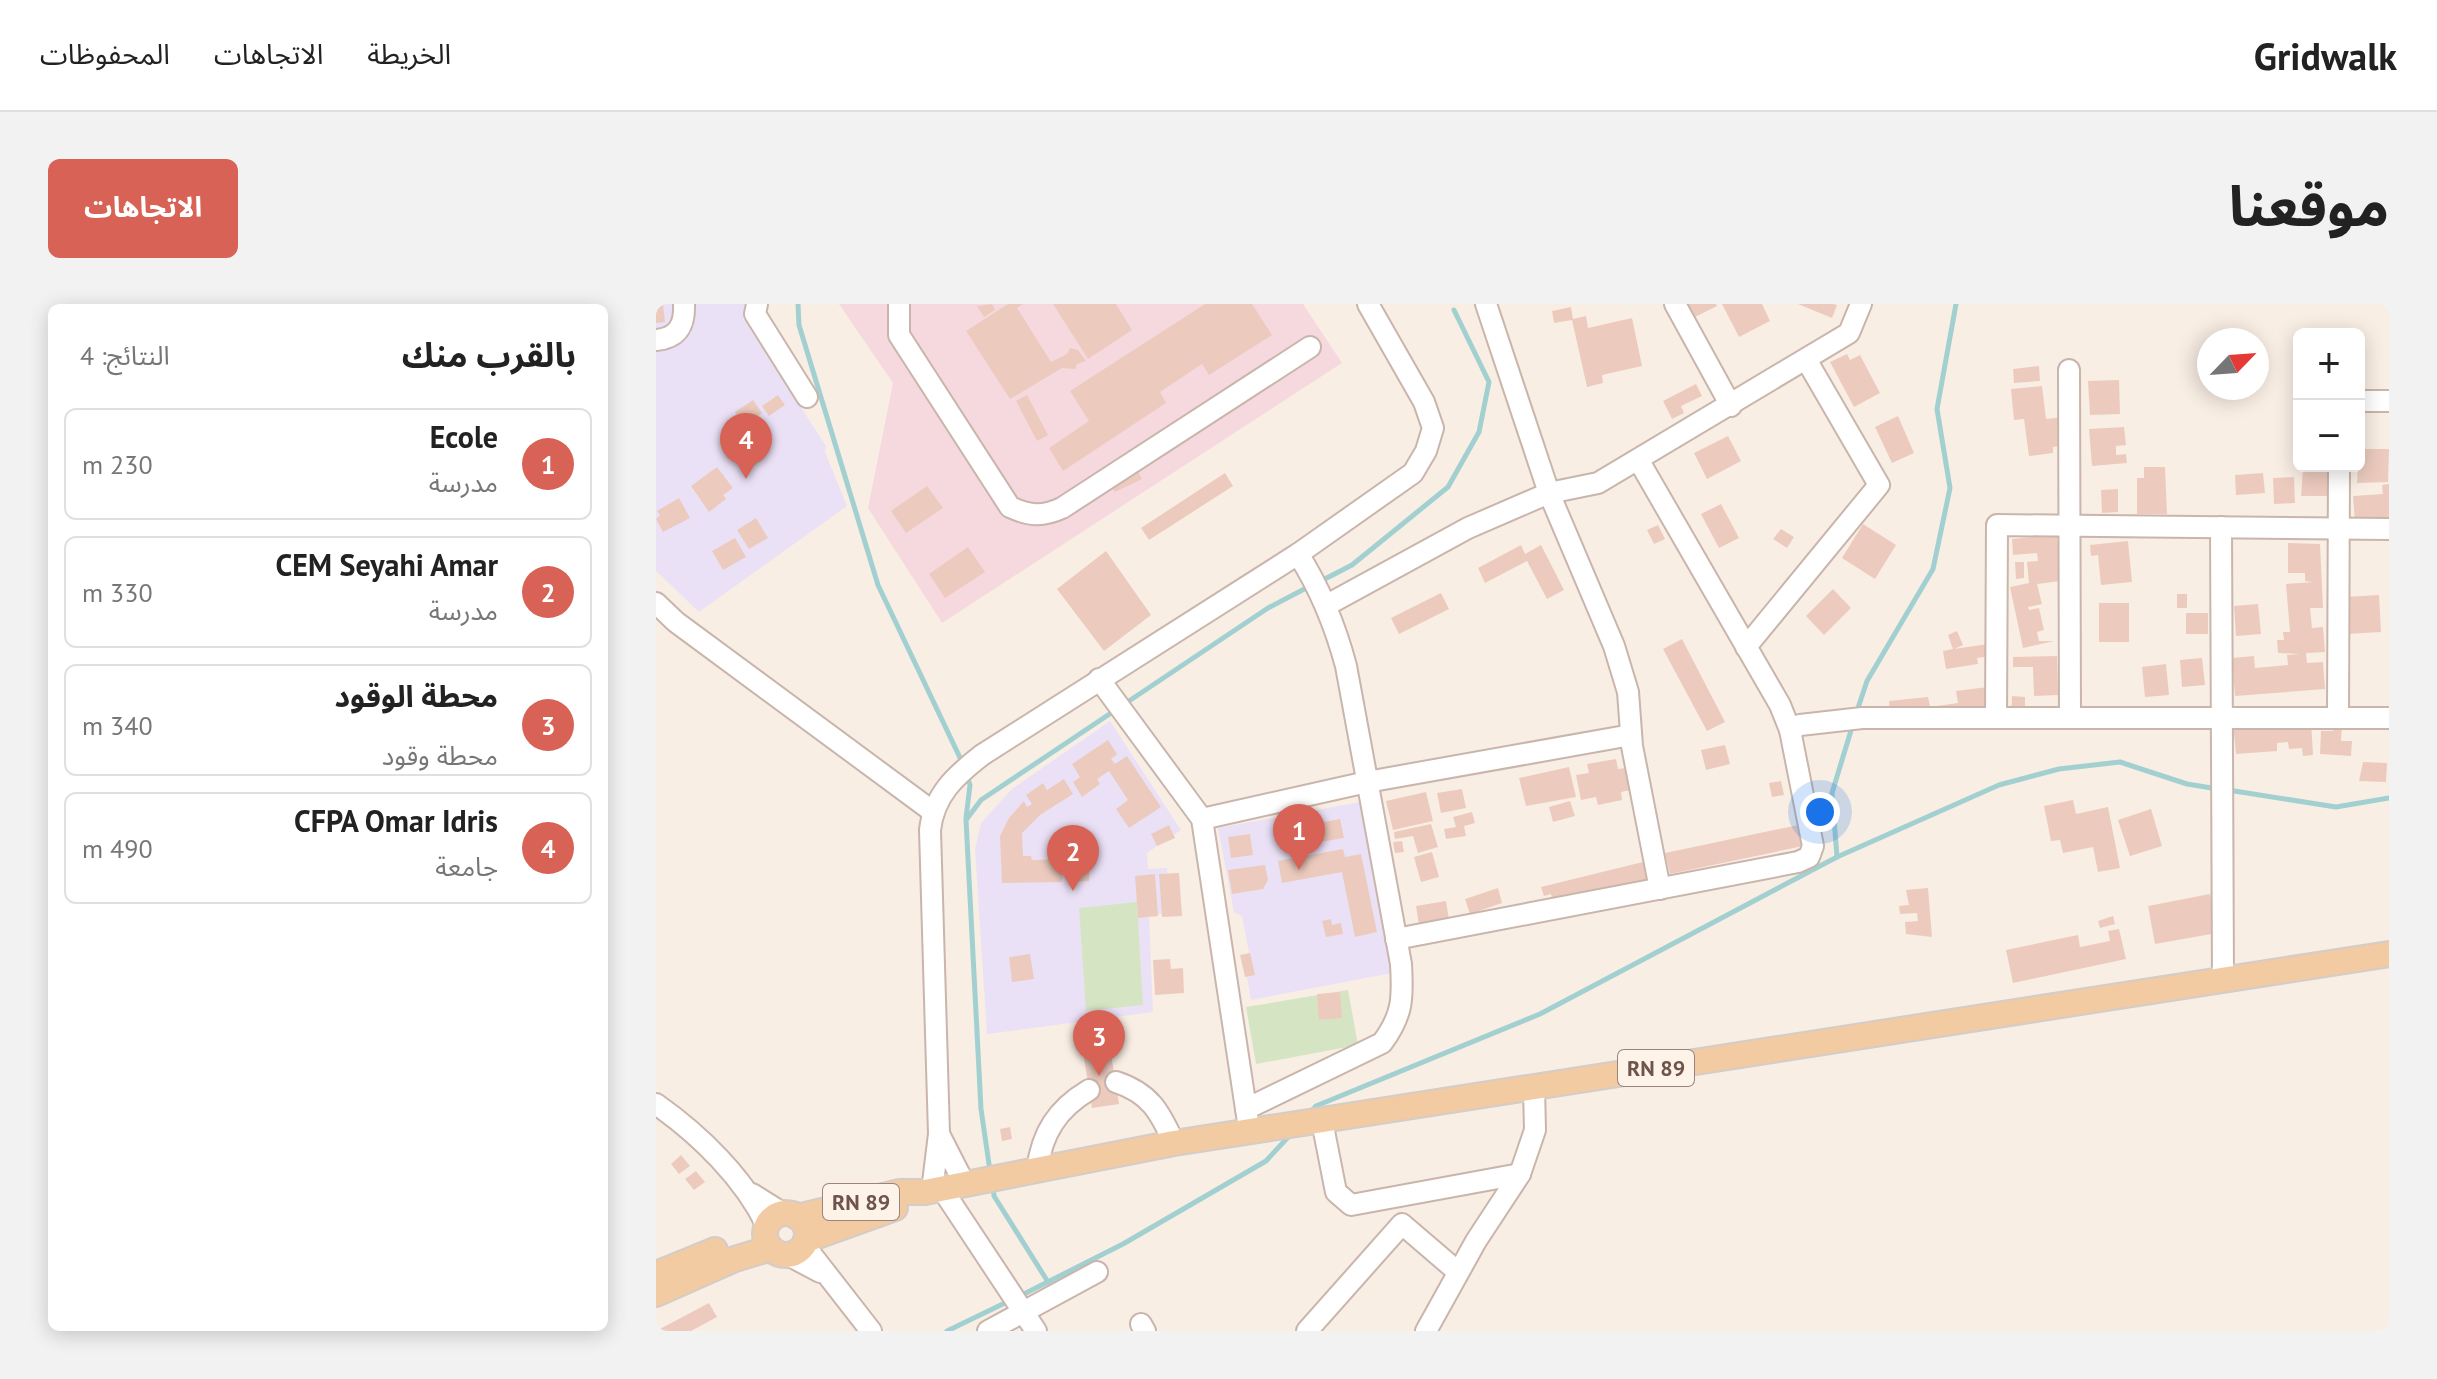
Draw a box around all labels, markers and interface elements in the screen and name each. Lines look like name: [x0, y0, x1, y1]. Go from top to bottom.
text: Gridwalk: [2254, 31, 2397, 80]
text: المحفوظات: [40, 35, 170, 72]
text: الاتجاهات: [214, 35, 323, 72]
text: الخريطة: [367, 35, 451, 72]
button: الاتجاهات: [48, 159, 238, 258]
text: موقعنا: [2229, 169, 2389, 241]
north arrow: [2197, 328, 2269, 400]
map controls: [2293, 328, 2365, 472]
button: +: [2293, 328, 2365, 400]
text: بالقرب منك: [402, 332, 576, 376]
text: النتائج: 4: [80, 339, 170, 372]
button: −: [2293, 400, 2365, 472]
pin: 4: [720, 413, 772, 479]
text: Ecole: [430, 417, 498, 456]
text: 230 m: [82, 448, 153, 481]
text: 1: [541, 448, 555, 481]
text: مدرسة: [429, 466, 498, 499]
text: CEM Seyahi Amar: [276, 545, 498, 584]
text: 330 m: [82, 576, 153, 609]
text: 2: [541, 576, 555, 609]
text: مدرسة: [429, 594, 498, 627]
text: محطة الوقود: [335, 676, 498, 715]
text: 340 m: [82, 709, 153, 742]
text: 3: [541, 709, 555, 742]
text: محطة وقود: [382, 739, 498, 772]
your location: [1800, 792, 1840, 832]
text: CFPA Omar Idris: [294, 801, 498, 840]
pin: 1: [1273, 804, 1325, 870]
pin: 2: [1047, 825, 1099, 891]
text: 490 m: [82, 832, 153, 865]
text: 4: [541, 832, 555, 865]
text: جامعة: [435, 850, 498, 883]
pin: 3: [1073, 1010, 1125, 1076]
road number: RN 89: [1618, 1050, 1694, 1086]
road number: RN 89: [823, 1184, 899, 1220]

